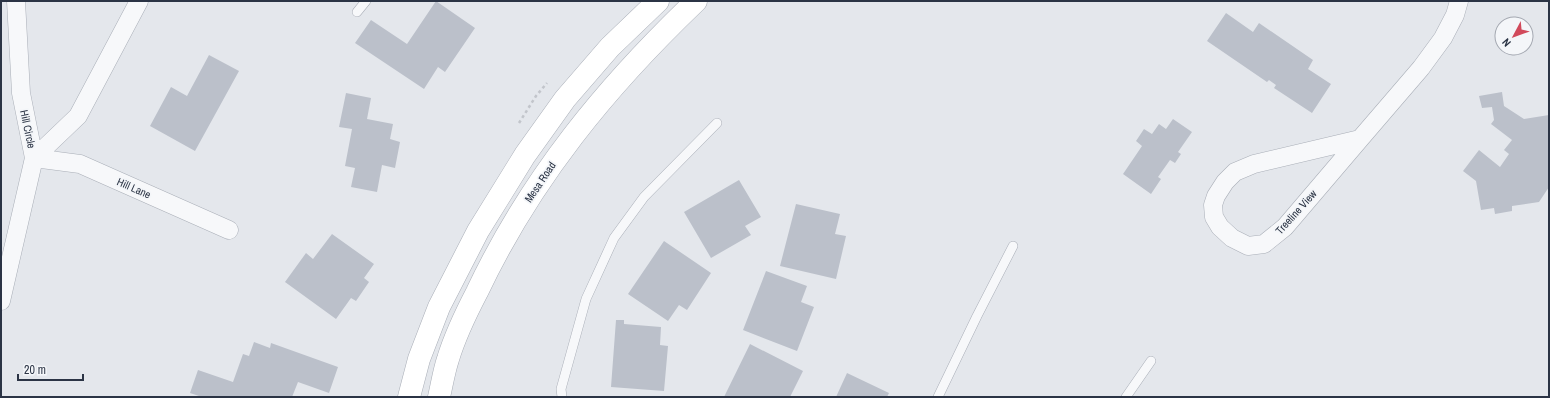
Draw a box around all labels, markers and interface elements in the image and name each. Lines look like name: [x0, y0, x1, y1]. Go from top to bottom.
north arrow: [1494, 16, 1534, 56]
text: N: [1499, 36, 1514, 50]
street label: Hill Circle: [17, 108, 39, 150]
street label: Mesa Road: [521, 159, 559, 205]
street label: Hill Lane: [115, 174, 153, 202]
street label: Treeline View: [1272, 186, 1320, 237]
scale bar: [18, 356, 83, 382]
text: 20 m: [24, 362, 46, 378]

